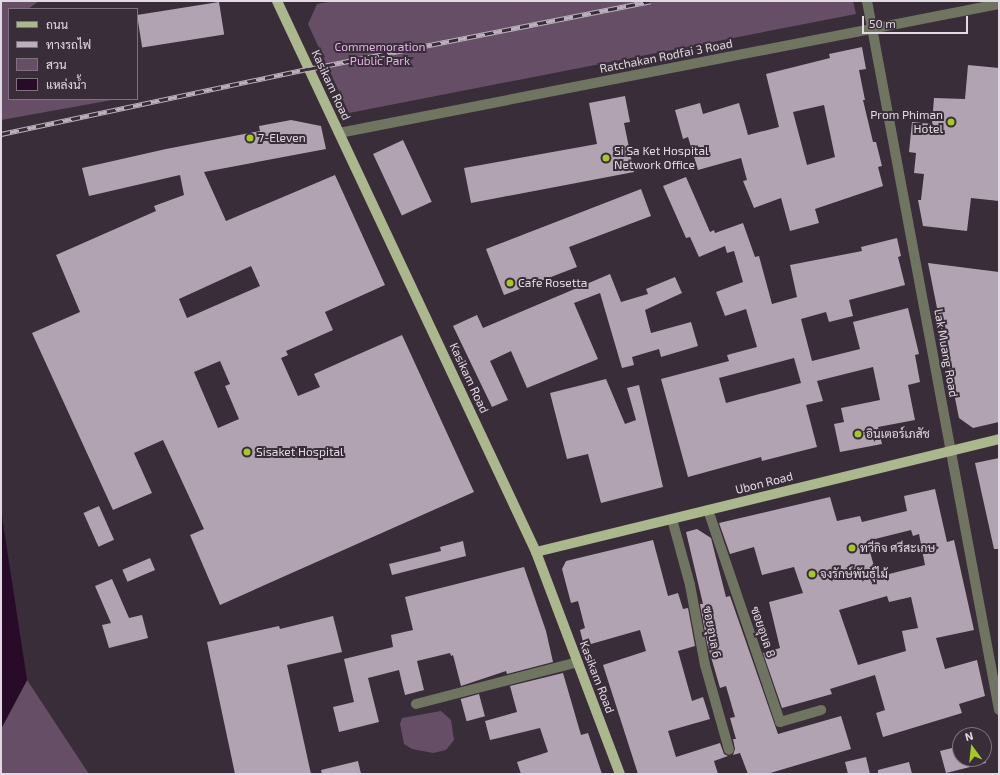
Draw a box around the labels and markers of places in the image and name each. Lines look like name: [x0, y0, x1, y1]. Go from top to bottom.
place label: Prom Phiman Hotel: [870, 108, 943, 136]
marker: Prom Phiman Hotel: [946, 117, 956, 127]
place label: 7-Eleven: [258, 131, 306, 145]
marker: 7-Eleven: [245, 133, 255, 143]
place label: Si Sa Ket Hospital Network Office: [614, 144, 709, 172]
marker: Si Sa Ket Hospital Network Office: [601, 153, 611, 163]
place label: Cafe Rosetta: [518, 276, 587, 290]
marker: Cafe Rosetta: [505, 278, 515, 288]
place label: อินเตอร์เภสัช: [866, 427, 930, 441]
marker: อินเตอร์เภสัช: [853, 429, 863, 439]
place label: Sisaket Hospital: [256, 445, 344, 459]
marker: Sisaket Hospital: [241, 446, 253, 458]
place label: ทวีกิจ ศรีสะเกษ: [860, 541, 935, 555]
marker: ทวีกิจ ศรีสะเกษ: [847, 543, 857, 553]
place label: จงรักษ์พันธุ์ไม้: [820, 567, 888, 581]
marker: จงรักษ์พันธุ์ไม้: [807, 569, 817, 579]

